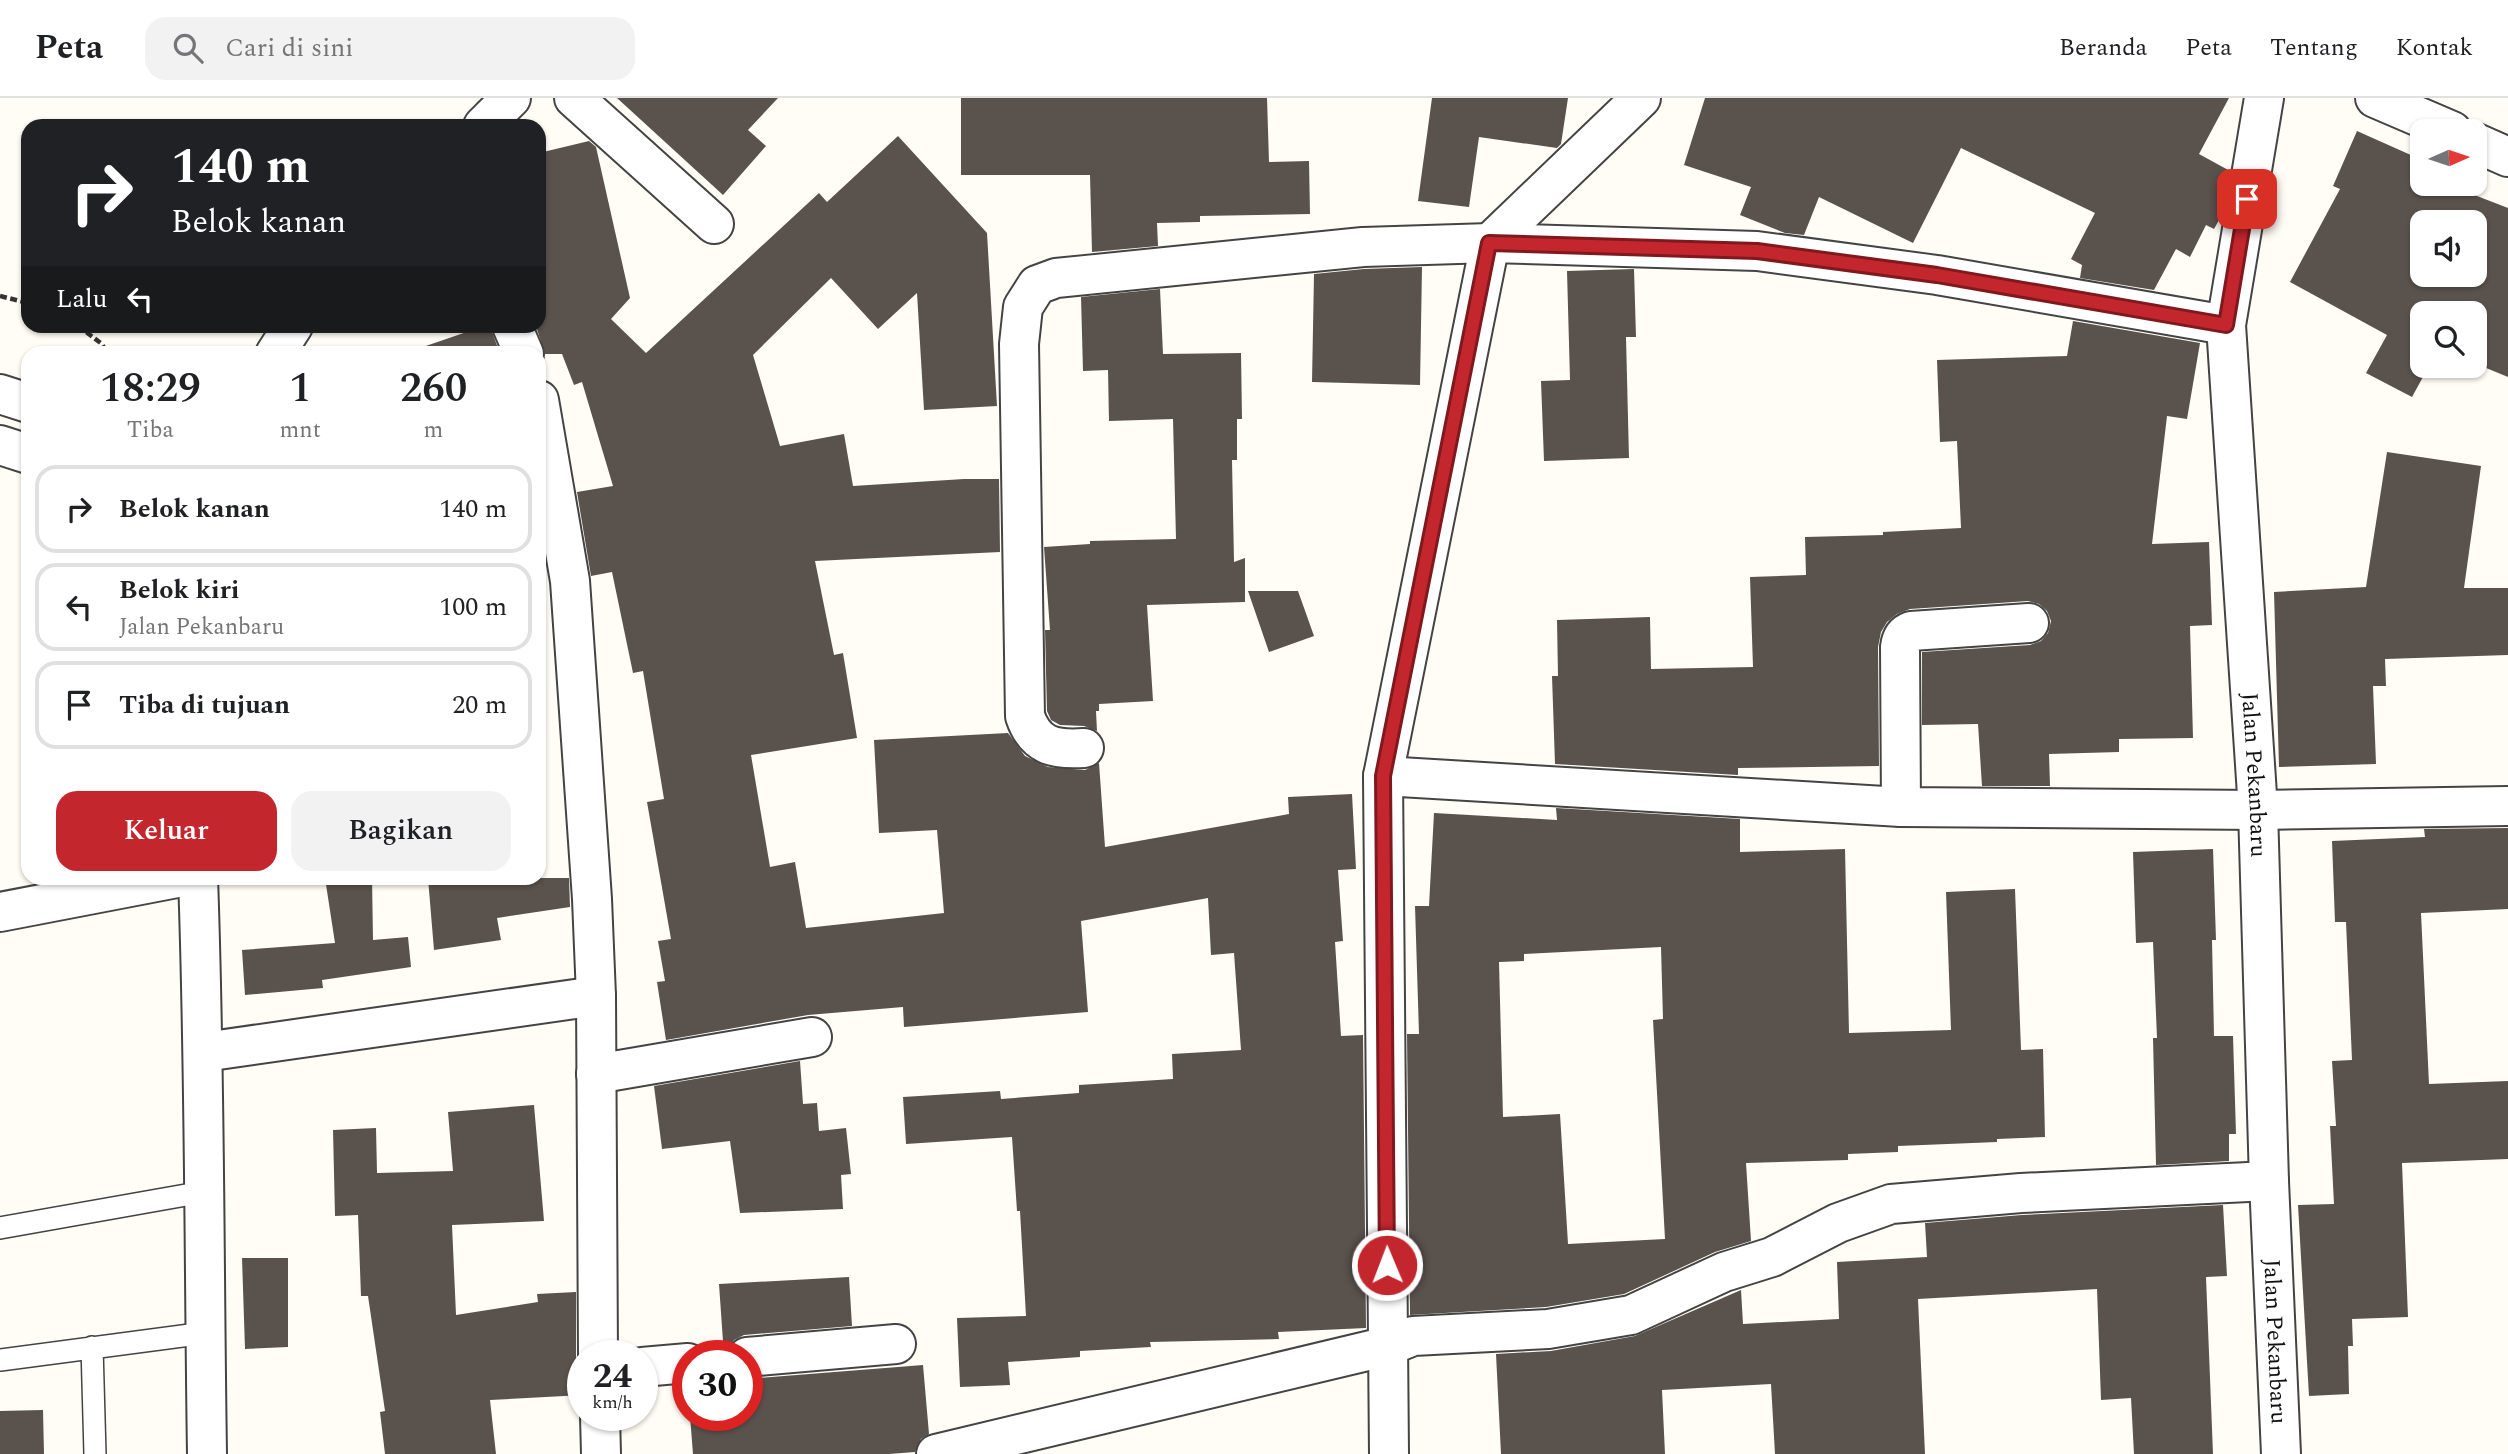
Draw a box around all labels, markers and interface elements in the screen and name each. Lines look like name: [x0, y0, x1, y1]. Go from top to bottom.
search box: [145, 17, 635, 80]
text: Peta: [35, 23, 103, 73]
text: Cari di sini: [225, 28, 353, 68]
icon: search: [169, 29, 207, 67]
text: Beranda: [2059, 30, 2147, 66]
text: Peta: [2185, 30, 2232, 66]
text: Tentang: [2270, 30, 2358, 66]
text: Kontak: [2396, 30, 2473, 66]
north arrow: [2410, 119, 2487, 196]
map controls: [2410, 119, 2487, 378]
text: 140 m: [171, 130, 310, 205]
icon: right: [56, 147, 147, 238]
pin: [2217, 169, 2277, 229]
icon: arrive: [2228, 180, 2266, 218]
text: Belok kanan: [171, 198, 346, 247]
button: sound: [2410, 210, 2487, 287]
text: Lalu: [56, 279, 107, 319]
icon: left: [121, 280, 159, 318]
button: search: [2410, 301, 2487, 378]
text: 18:29: [100, 357, 201, 420]
text: 1: [289, 357, 311, 420]
text: 260: [400, 357, 467, 420]
text: Tiba: [127, 413, 174, 448]
text: mnt: [280, 413, 321, 448]
text: m: [424, 413, 443, 448]
text: Belok kanan: [119, 489, 270, 529]
text: 140 m: [439, 489, 507, 529]
icon: right: [60, 490, 98, 528]
text: Belok kiri: [119, 570, 239, 610]
text: 100 m: [439, 587, 507, 627]
icon: left: [60, 588, 98, 626]
text: Jalan Pekanbaru: [119, 610, 284, 645]
text: Tiba di tujuan: [119, 685, 290, 725]
text: 20 m: [452, 685, 507, 725]
icon: arrive: [60, 686, 98, 724]
street label: Jalan Pekanbaru: [2231, 691, 2275, 858]
button: Keluar: [56, 791, 277, 871]
button: Bagikan: [291, 791, 511, 871]
position arrow: [1350, 1228, 1424, 1302]
street label: Jalan Pekanbaru: [2253, 1258, 2296, 1425]
speed limit sign: 30: [672, 1340, 763, 1431]
text: 24: [593, 1350, 632, 1403]
text: km/h: [592, 1389, 633, 1416]

